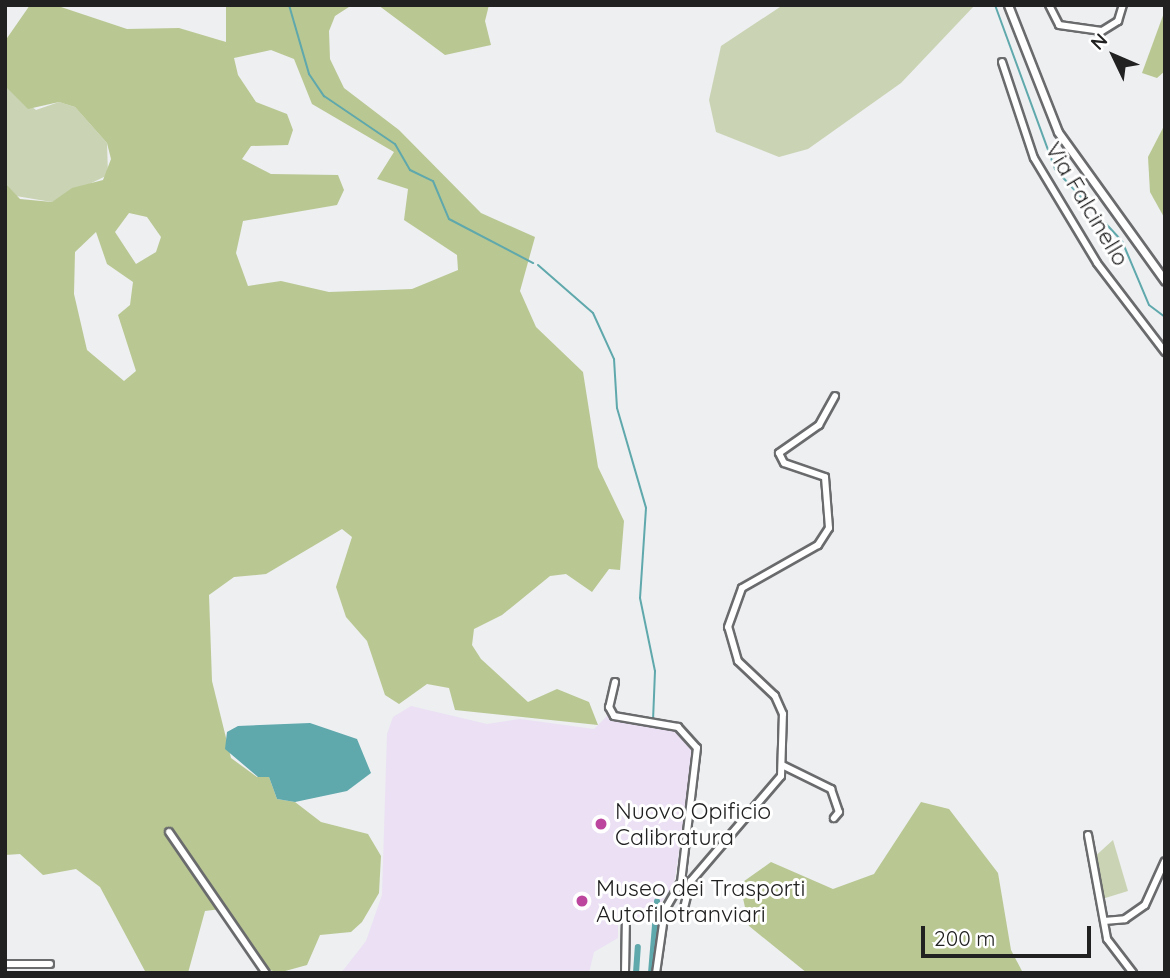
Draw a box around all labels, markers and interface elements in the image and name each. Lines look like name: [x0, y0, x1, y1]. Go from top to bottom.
north arrow: [1079, 21, 1149, 91]
text: N: [1085, 28, 1112, 55]
street label: Via Falcinello: [1039, 137, 1135, 271]
place label: Nuovo Opificio Calibratura: [615, 797, 771, 851]
marker: Nuovo Opificio Calibratura: [593, 816, 609, 832]
place label: Museo dei Trasporti Autofilotranviari: [596, 874, 805, 928]
marker: Museo dei Trasporti Autofilotranviari: [574, 893, 590, 909]
scale bar: [925, 912, 1095, 956]
text: 200 m: [934, 925, 996, 951]

